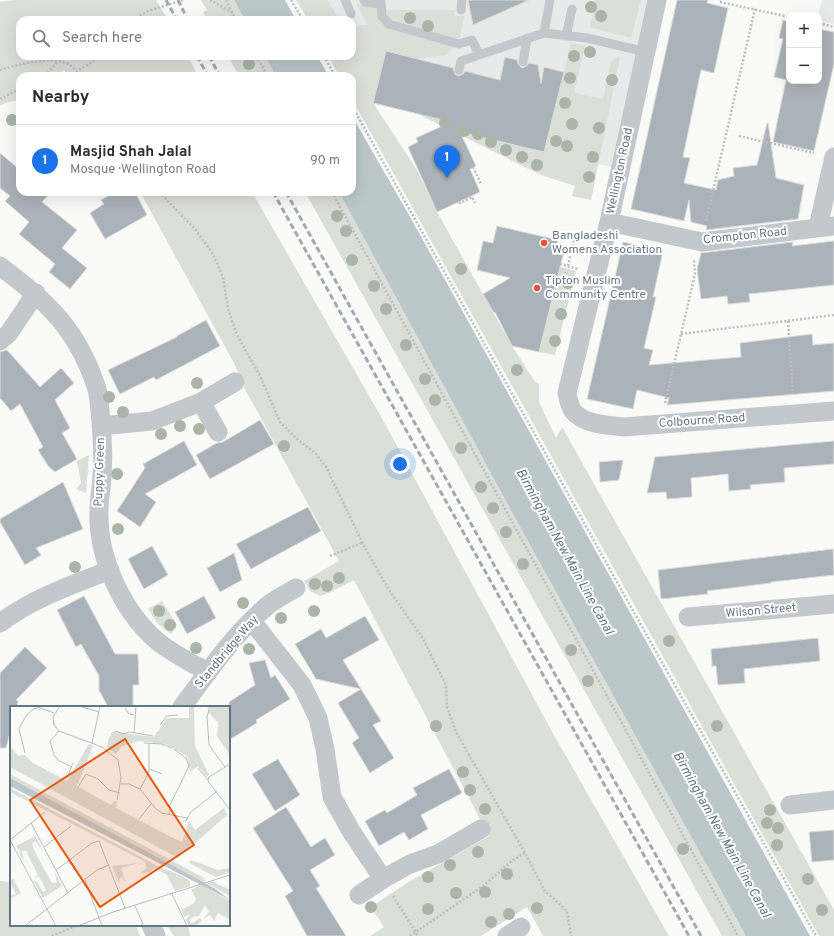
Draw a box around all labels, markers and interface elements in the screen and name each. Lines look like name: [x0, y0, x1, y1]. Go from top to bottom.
map controls: [786, 12, 822, 84]
button: +: [786, 12, 822, 48]
search box: [16, 16, 356, 60]
icon: search: [30, 27, 52, 49]
text: Search here: [62, 29, 142, 48]
button: −: [786, 48, 822, 84]
text: Nearby: [32, 87, 89, 109]
street label: Wellington Road: [603, 126, 637, 216]
text: Masjid Shah Jalal: [70, 143, 192, 162]
pin: 1: [434, 145, 460, 178]
text: 1: [42, 153, 48, 169]
text: 90 m: [310, 153, 340, 169]
text: Mosque · Wellington Road: [70, 162, 216, 178]
street label: Crompton Road: [702, 224, 788, 248]
place label: Bangladeshi Womens Association: [552, 228, 662, 258]
marker: Bangladeshi Womens Association: [539, 238, 549, 248]
place label: Tipton Muslim Community Centre: [545, 273, 646, 303]
marker: Tipton Muslim Community Centre: [532, 283, 542, 293]
street label: Colbourne Road: [658, 410, 746, 432]
street label: Puppy Green: [91, 437, 109, 507]
your location: [390, 454, 410, 474]
water label: Birmingham New Main Line Canal: [512, 466, 617, 638]
street label: Wilson Street: [725, 600, 797, 622]
street label: Standbridge Way: [192, 612, 262, 692]
inset map: [10, 706, 230, 926]
water label: Birmingham New Main Line Canal: [669, 749, 774, 921]

